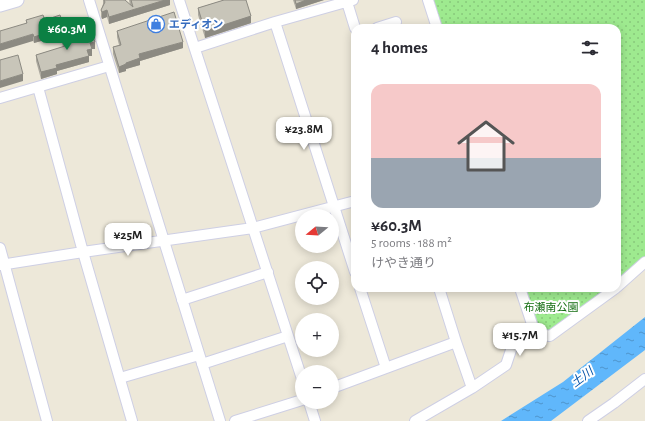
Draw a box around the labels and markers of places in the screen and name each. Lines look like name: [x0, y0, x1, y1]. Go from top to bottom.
shop icon: エディオン: [146, 14, 166, 34]
pin: ¥60.3M: [34, 17, 100, 51]
place label: エディオン: [169, 18, 223, 30]
pin: ¥23.8M: [271, 117, 337, 151]
pin: ¥25M: [104, 223, 152, 257]
pin: ¥15.7M: [487, 323, 553, 357]

